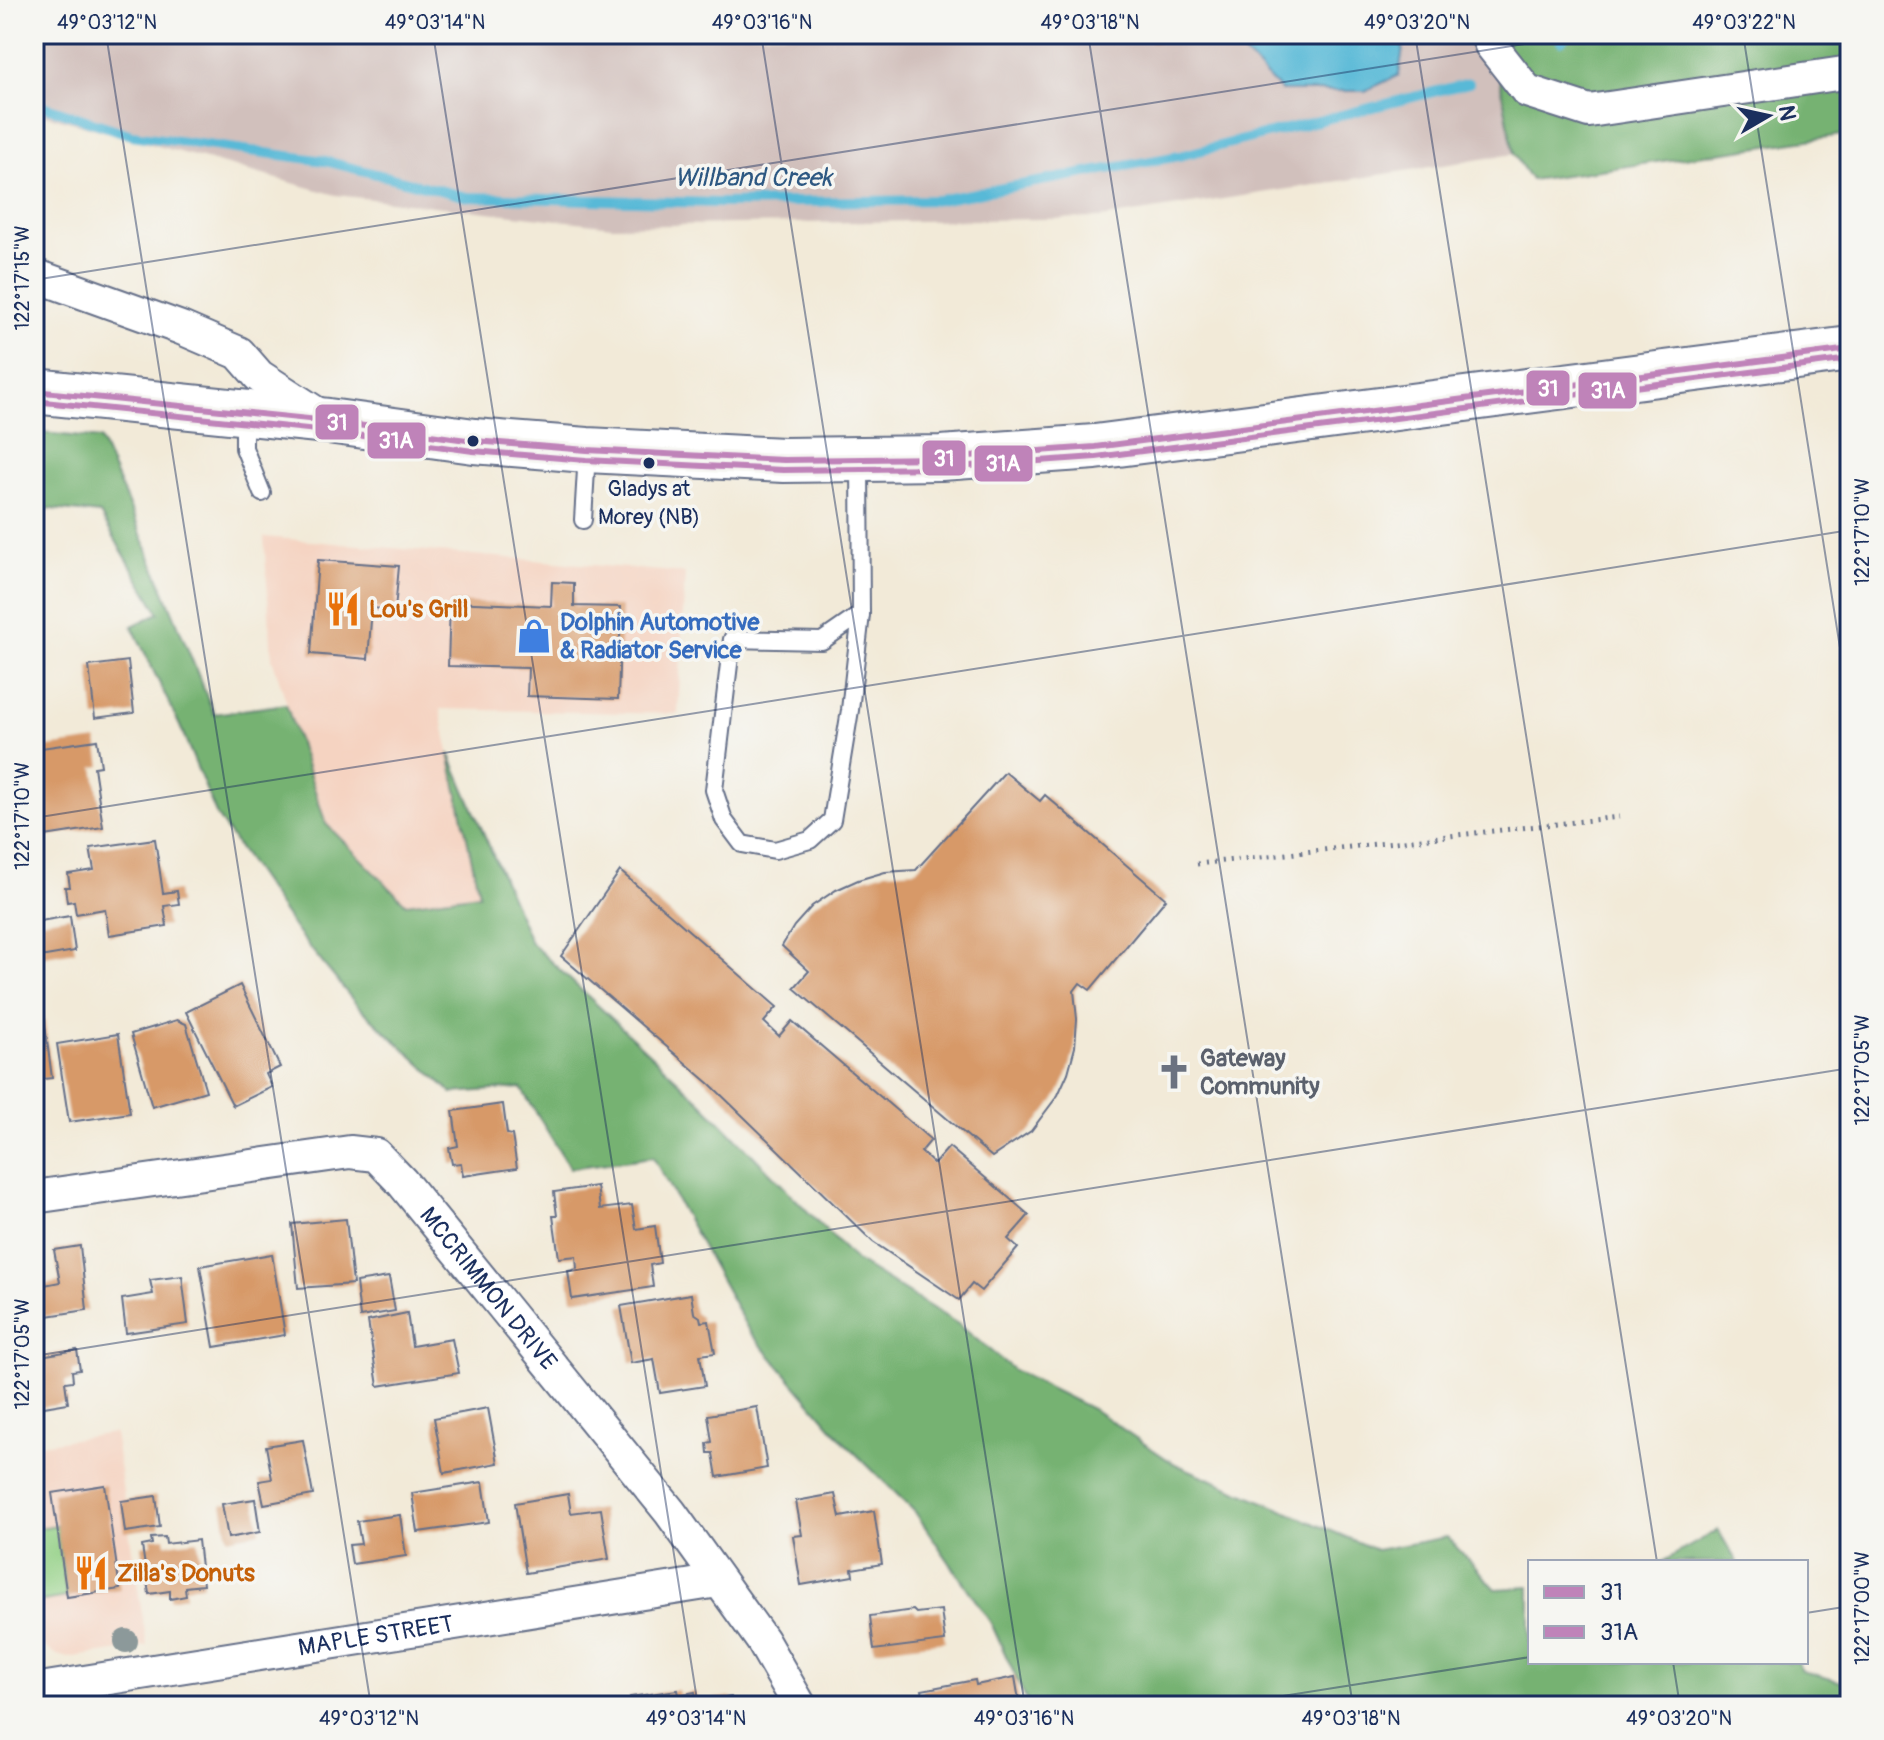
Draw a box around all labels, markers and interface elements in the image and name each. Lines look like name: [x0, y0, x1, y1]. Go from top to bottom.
text: 49°03'12"N: [57, 10, 157, 35]
text: 49°03'14"N: [385, 10, 485, 35]
text: 49°03'16"N: [712, 10, 812, 35]
text: 49°03'18"N: [1041, 10, 1139, 35]
text: 49°03'20"N: [1364, 10, 1470, 35]
text: 49°03'22"N: [1692, 10, 1796, 35]
north arrow: [1728, 76, 1808, 156]
text: N: [1772, 103, 1802, 123]
water label: Willband Creek: [674, 162, 834, 194]
text: 122°17'15"W: [10, 225, 35, 331]
line badge: 31: [1525, 369, 1571, 407]
line badge: 31A: [1577, 371, 1638, 410]
text: 31: [1538, 375, 1558, 403]
text: 31A: [1590, 377, 1626, 405]
line badge: 31: [314, 403, 360, 441]
text: 31: [327, 409, 347, 437]
line badge: 31A: [366, 421, 427, 460]
text: 31A: [378, 427, 414, 455]
unlabelled marker: [465, 433, 481, 449]
line badge: 31: [921, 439, 967, 477]
line badge: 31A: [973, 444, 1034, 483]
text: 31: [934, 445, 954, 473]
text: 31A: [985, 450, 1021, 478]
marker: Gladys at Morey (NB): [641, 455, 657, 471]
place label: Gladys at Morey (NB): [598, 475, 700, 531]
text: 122°17'10"W: [1850, 478, 1875, 586]
restaurant icon: Lou's Grill: [324, 590, 362, 628]
place label: Lou's Grill: [369, 595, 468, 624]
place label: Dolphin Automotive & Radiator Service: [560, 608, 760, 665]
shop icon: Dolphin Automotive & Radiator Service: [515, 617, 553, 655]
text: 122°17'10"W: [10, 762, 35, 870]
text: 122°17'05"W: [1850, 1015, 1875, 1126]
place label: Gateway Community: [1200, 1044, 1320, 1101]
church icon: Gateway Community: [1155, 1053, 1193, 1091]
street label: MCCRIMMON DRIVE: [413, 1201, 563, 1376]
text: 122°17'05"W: [10, 1299, 35, 1410]
text: 122°17'00"W: [1850, 1551, 1875, 1665]
restaurant icon: Zilla's Donuts: [72, 1554, 110, 1592]
place label: Zilla's Donuts: [117, 1559, 255, 1588]
legend: [1528, 1560, 1808, 1664]
text: 31: [1600, 1578, 1623, 1607]
street label: MAPLE STREET: [296, 1609, 456, 1663]
text: 31A: [1600, 1618, 1638, 1647]
text: 49°03'12"N: [319, 1706, 419, 1731]
text: 49°03'14"N: [646, 1706, 746, 1731]
text: 49°03'16"N: [974, 1706, 1074, 1731]
text: 49°03'18"N: [1302, 1706, 1400, 1731]
text: 49°03'20"N: [1626, 1706, 1732, 1731]

